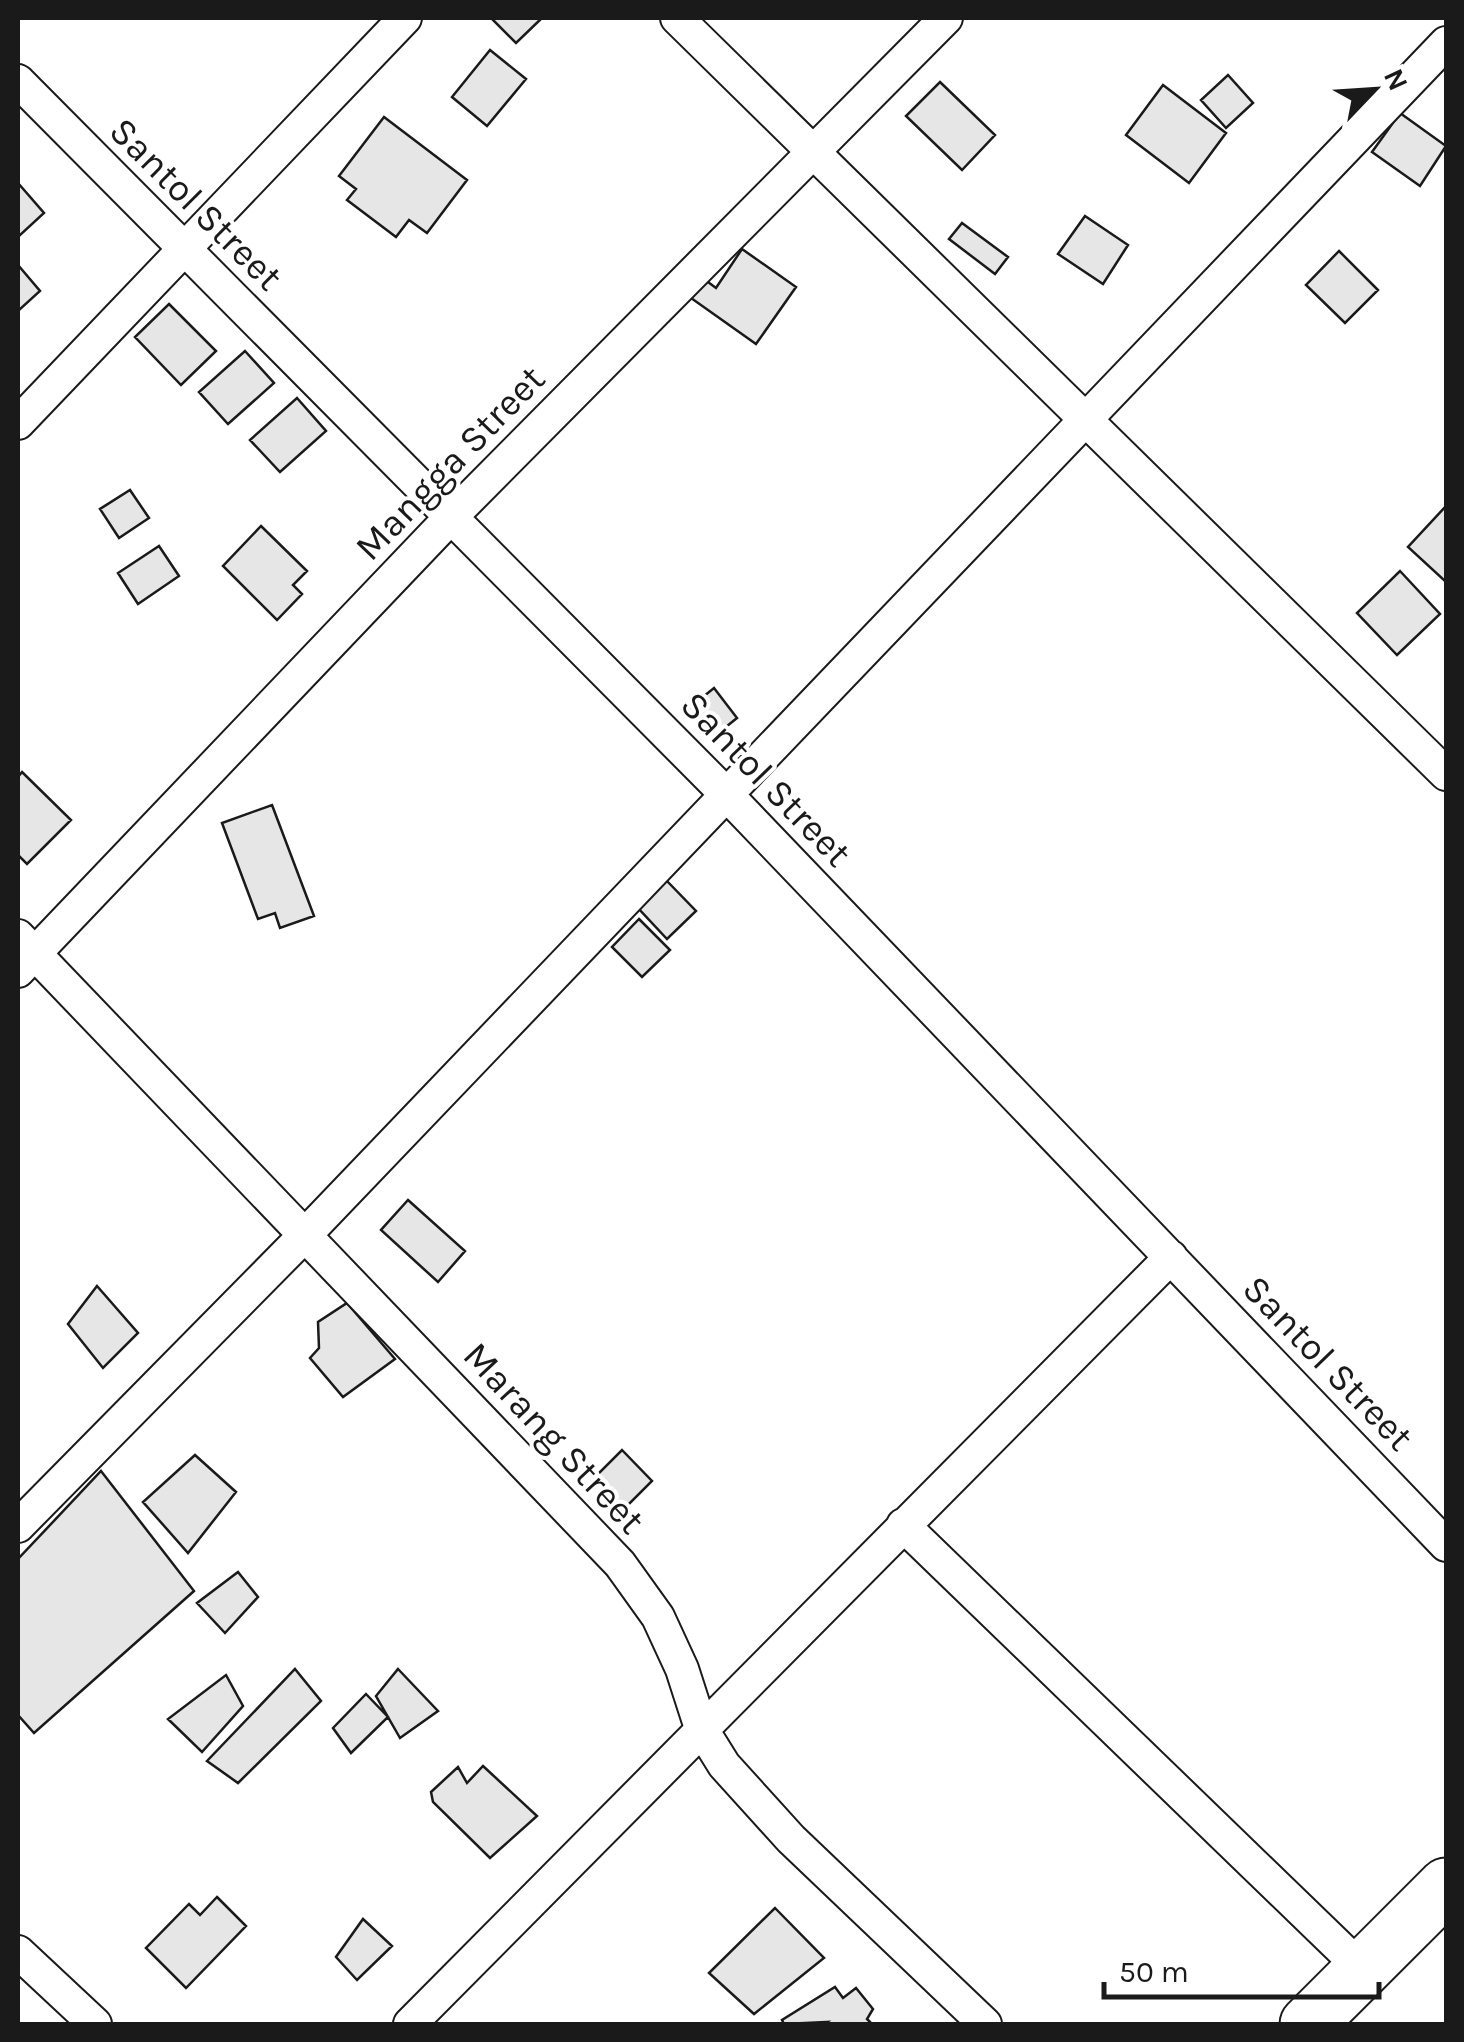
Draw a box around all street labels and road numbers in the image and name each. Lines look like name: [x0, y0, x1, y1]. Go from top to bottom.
street label: Santol Street: [100, 108, 292, 300]
street label: Mangga Street: [346, 356, 554, 570]
street label: Santol Street: [671, 682, 861, 876]
street label: Santol Street: [1233, 1266, 1423, 1460]
street label: Marang Street: [454, 1333, 654, 1543]

